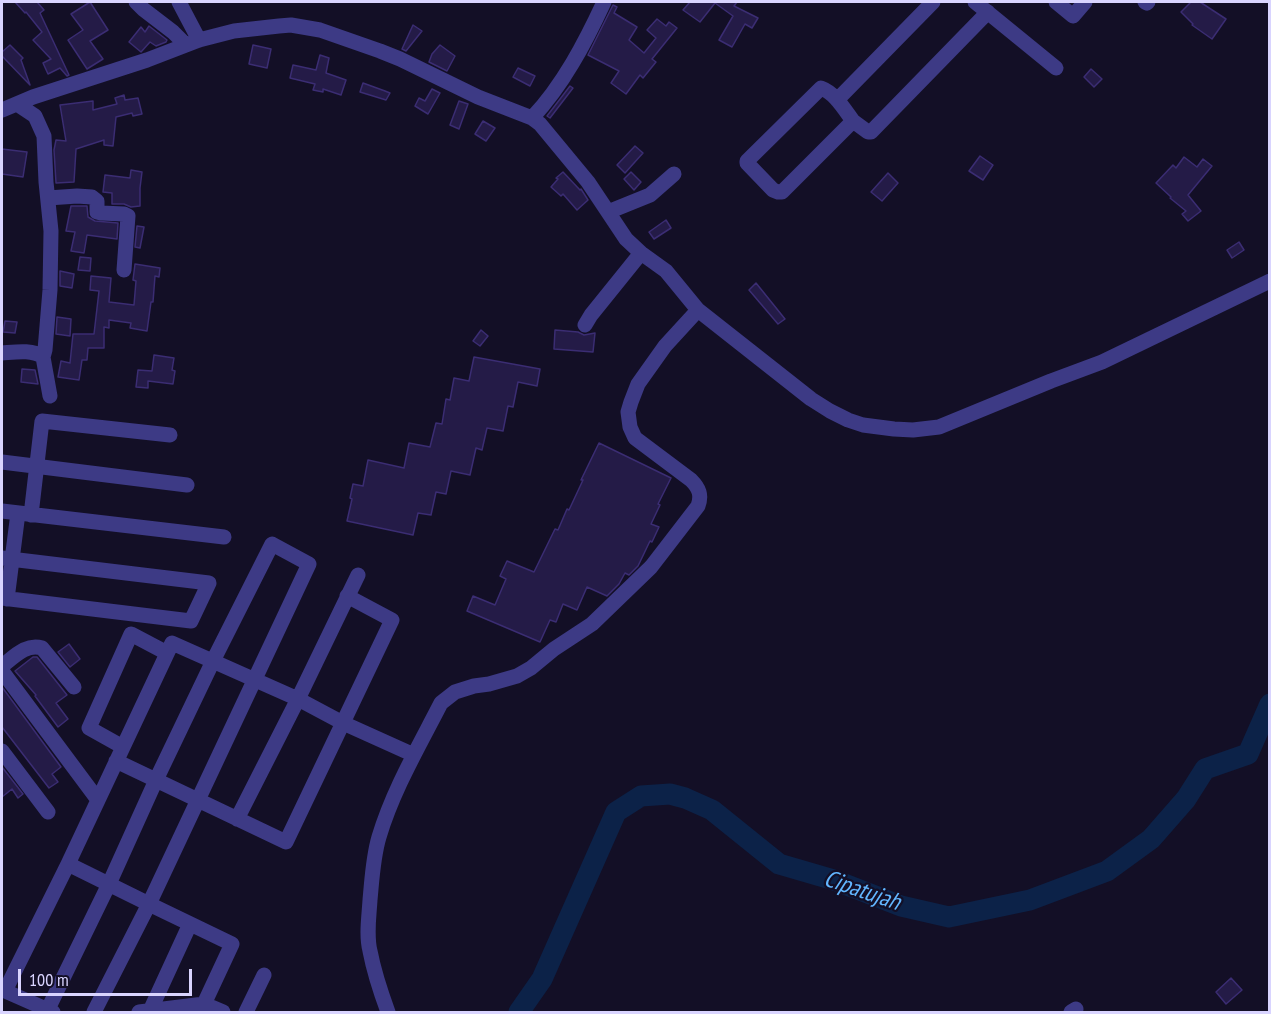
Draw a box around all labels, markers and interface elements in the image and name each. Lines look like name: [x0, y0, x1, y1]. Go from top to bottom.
water label: Cipatujah: [820, 865, 904, 917]
scale bar: [21, 957, 195, 995]
text: 100 m: [29, 968, 69, 991]

